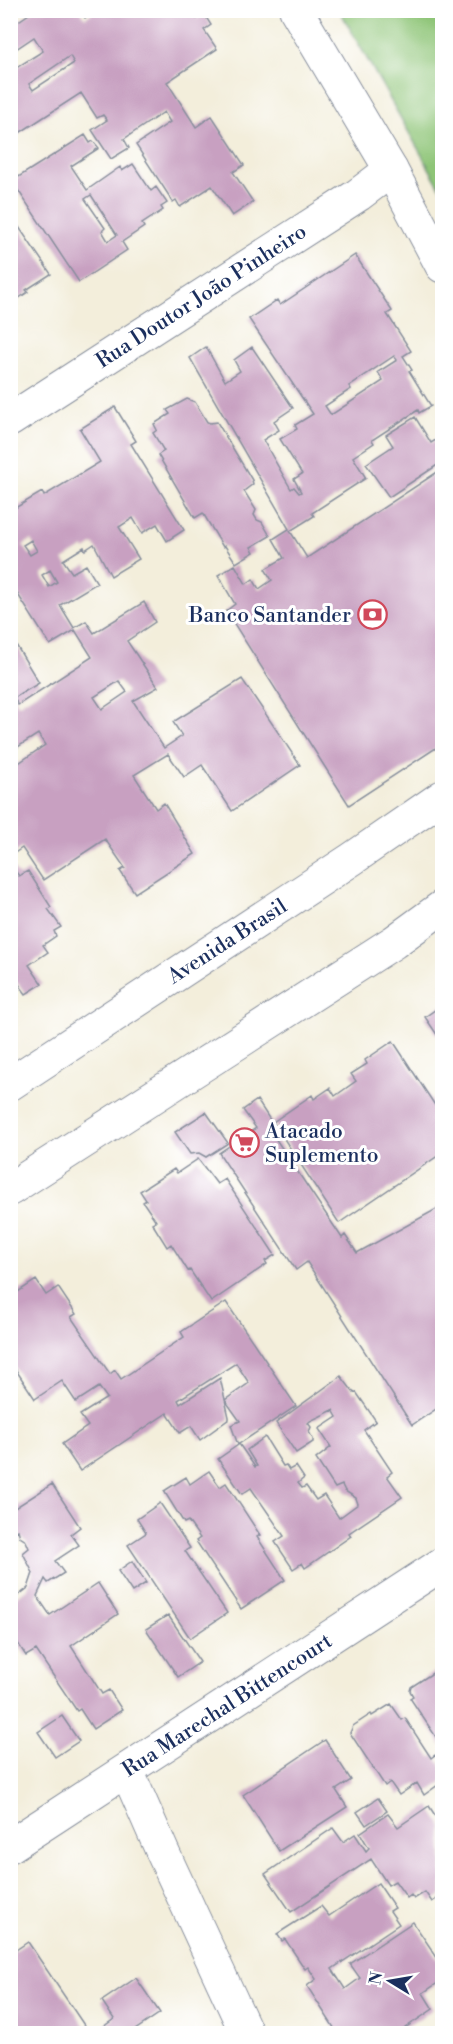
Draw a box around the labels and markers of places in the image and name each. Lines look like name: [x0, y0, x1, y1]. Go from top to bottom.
bank icon: Banco Santander: [356, 599, 388, 631]
place label: Banco Santander: [188, 603, 351, 629]
place label: Atacado Suplemento: [264, 1119, 378, 1169]
supermarket icon: Atacado Suplemento: [228, 1127, 260, 1159]

